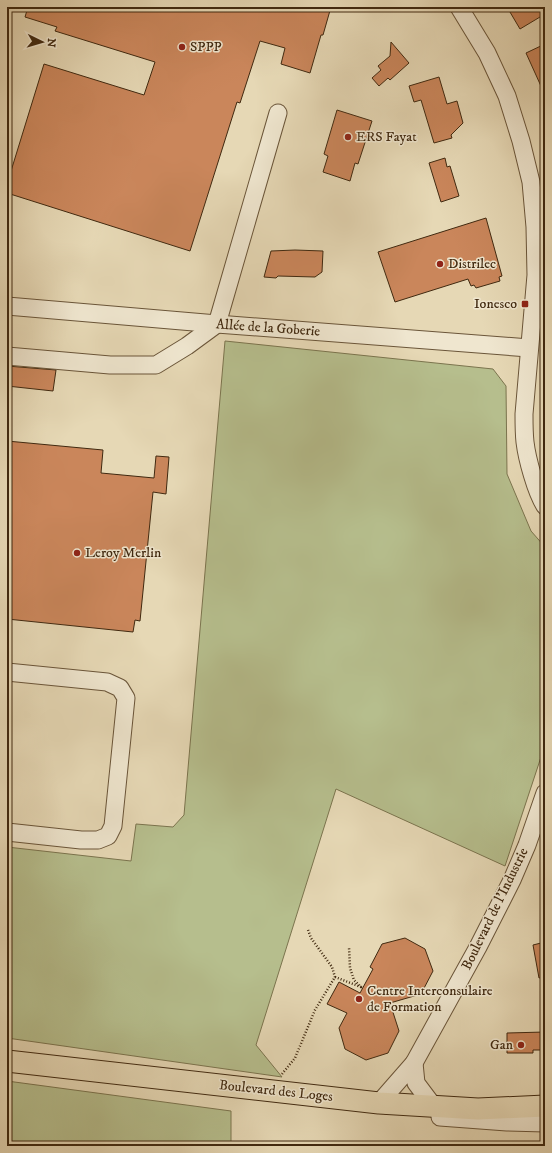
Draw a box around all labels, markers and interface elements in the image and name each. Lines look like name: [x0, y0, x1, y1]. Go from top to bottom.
north arrow: [22, 22, 62, 62]
text: N: [44, 38, 58, 48]
place label: SPPP: [190, 38, 222, 56]
marker: SPPP: [177, 42, 187, 52]
place label: ERS Fayat: [356, 128, 417, 146]
marker: ERS Fayat: [343, 132, 353, 142]
place label: Distrilec: [448, 255, 496, 273]
marker: Distrilec: [435, 259, 445, 269]
place label: Ionesco: [474, 295, 517, 313]
marker: Ionesco: [520, 299, 530, 309]
street label: Allée de la Goberie: [215, 315, 321, 341]
place label: Leroy Merlin: [85, 544, 162, 562]
marker: Leroy Merlin: [72, 548, 82, 558]
street label: Boulevard de l'Industrie: [458, 845, 533, 973]
place label: Centre Interconsulaire de Formation: [367, 982, 493, 1016]
marker: Centre Interconsulaire de Formation: [354, 994, 364, 1004]
place label: Gan: [490, 1036, 514, 1054]
marker: Gan: [516, 1040, 526, 1050]
street label: Boulevard des Loges: [218, 1076, 334, 1106]

